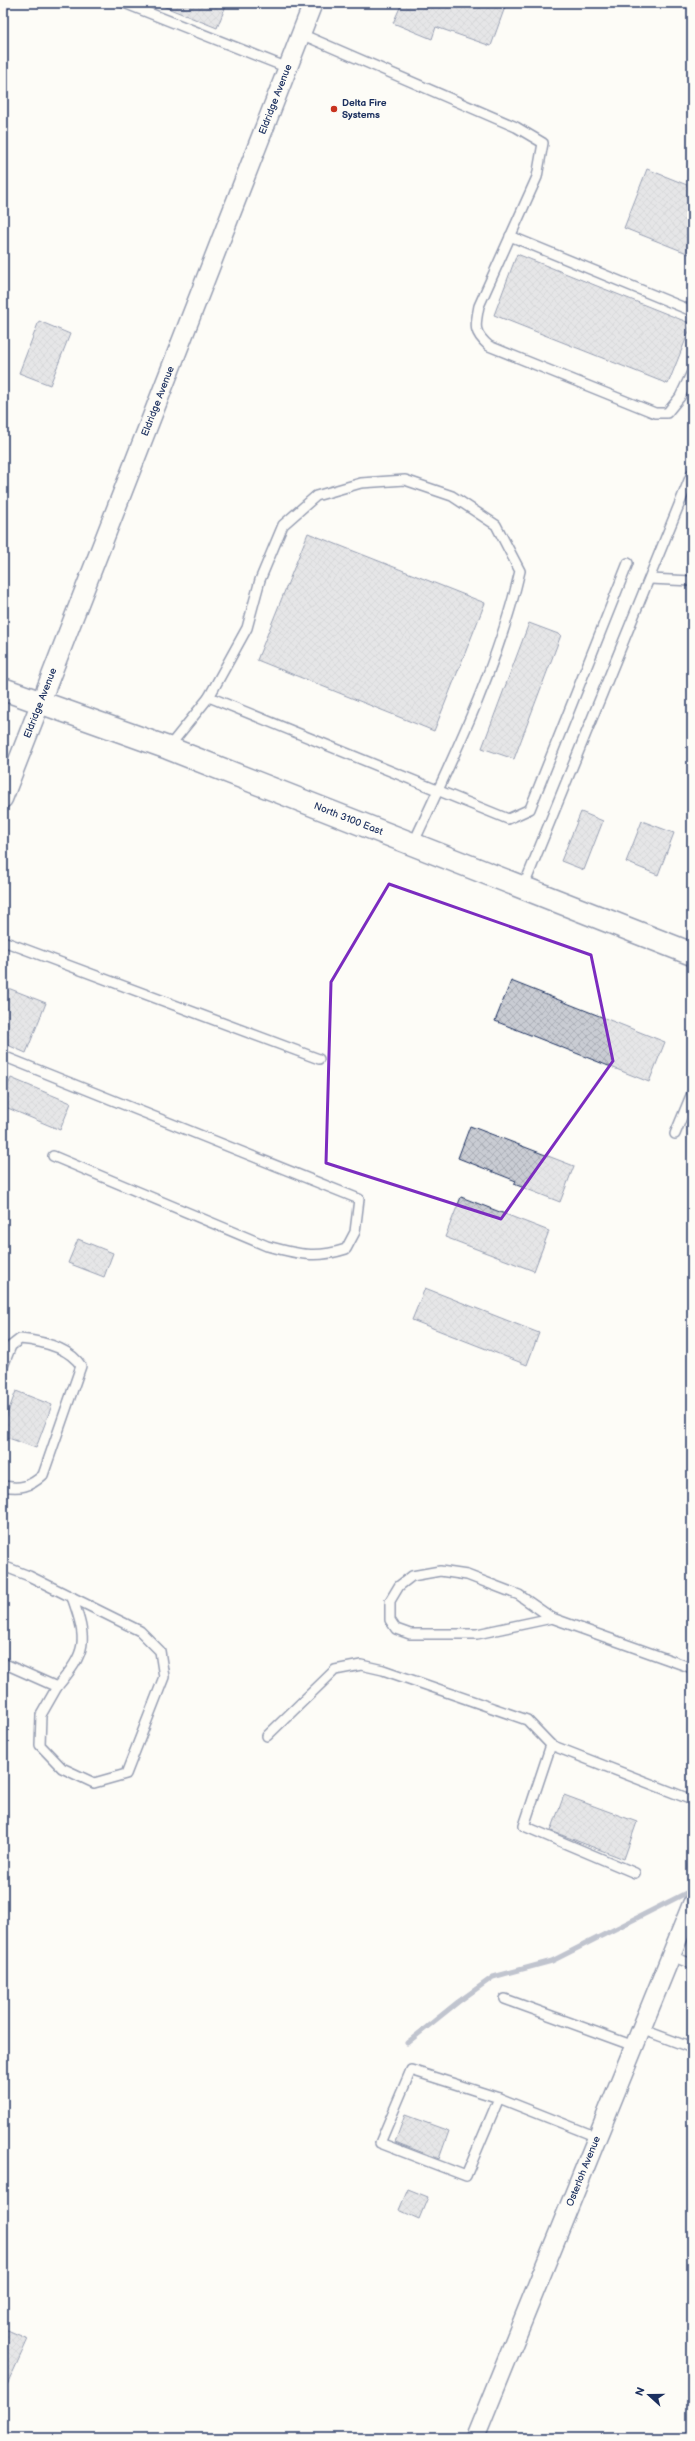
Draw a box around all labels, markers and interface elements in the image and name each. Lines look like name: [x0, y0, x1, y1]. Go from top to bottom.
street label: Eldridge Avenue: [256, 62, 295, 136]
place label: Delta Fire Systems: [342, 97, 387, 121]
marker: Delta Fire Systems: [329, 104, 339, 114]
street label: Eldridge Avenue: [139, 364, 177, 438]
street label: Eldridge Avenue: [21, 666, 59, 740]
street label: North 3100 East: [312, 800, 385, 838]
street label: Osterloh Avenue: [564, 2134, 603, 2208]
north arrow: [629, 2375, 669, 2415]
text: N: [633, 2385, 648, 2398]

